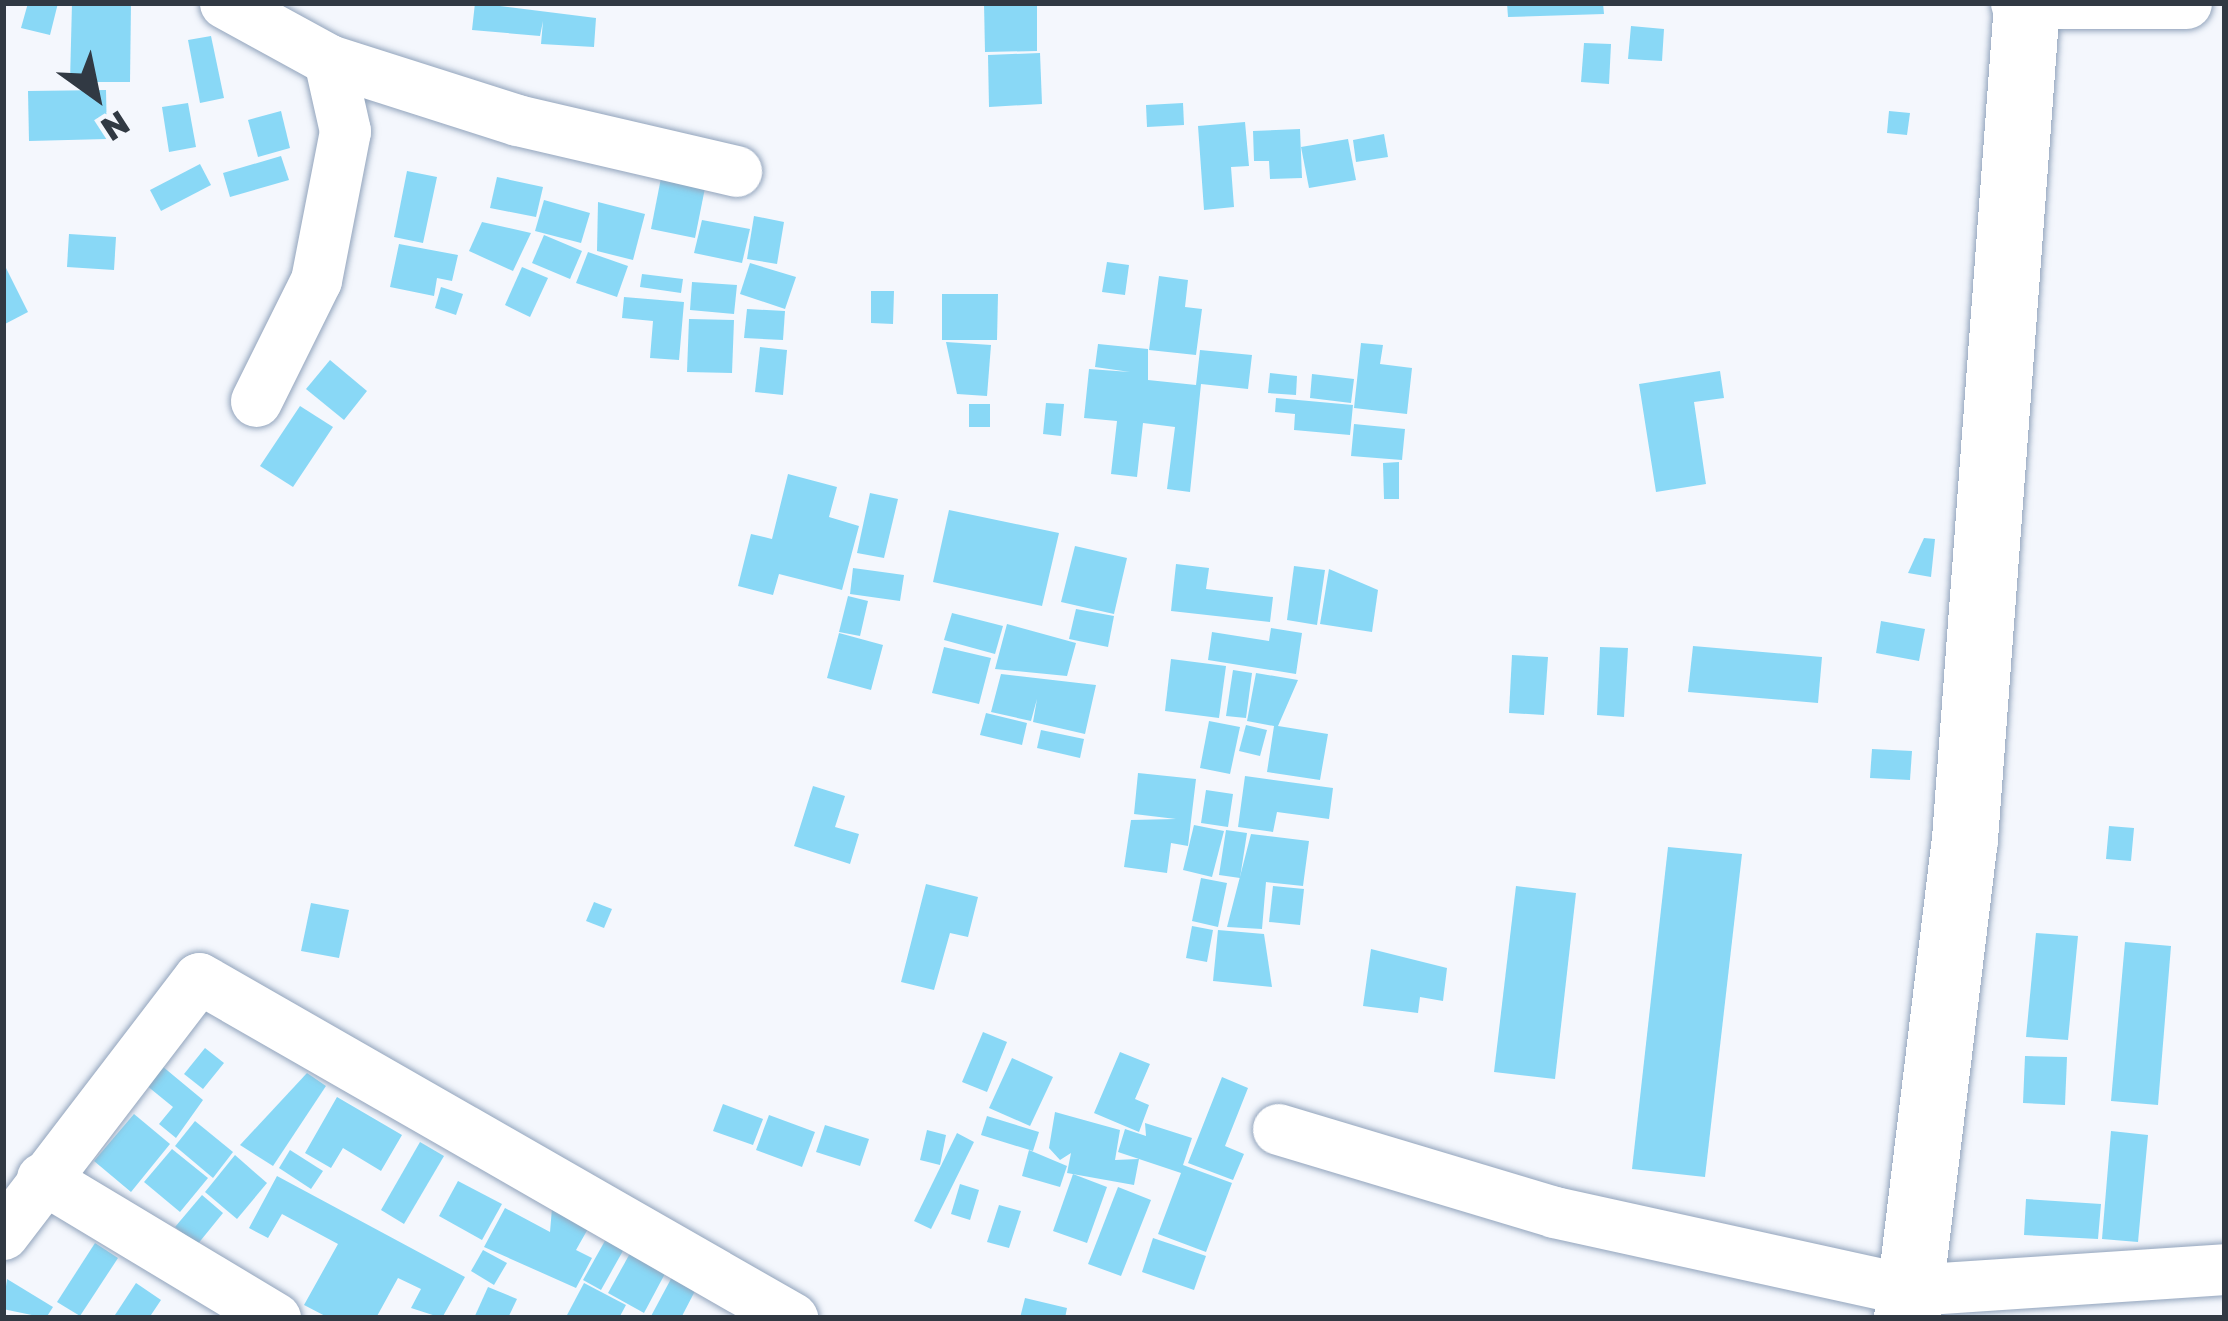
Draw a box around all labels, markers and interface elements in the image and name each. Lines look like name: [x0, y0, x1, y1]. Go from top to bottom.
north arrow: [36, 36, 156, 156]
text: N: [95, 103, 137, 150]

